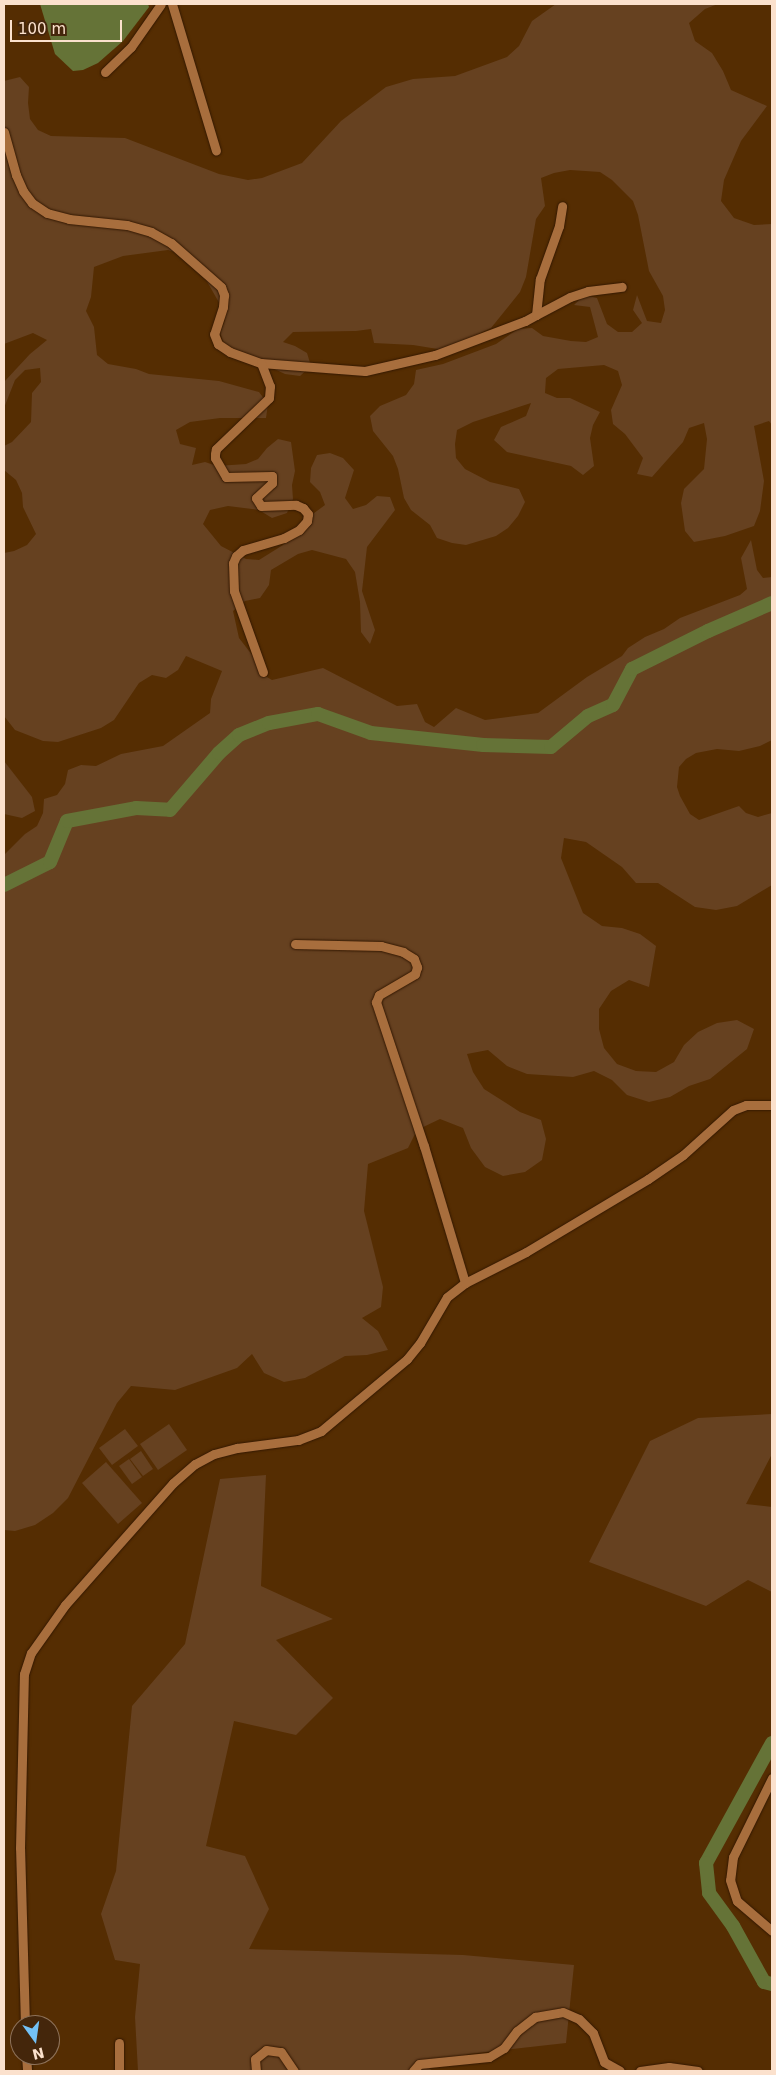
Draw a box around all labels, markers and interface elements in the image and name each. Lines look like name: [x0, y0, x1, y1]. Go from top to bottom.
scale bar: [12, 10, 125, 42]
text: 100 m: [18, 20, 66, 38]
north arrow: [10, 2015, 60, 2065]
text: N: [31, 2044, 46, 2063]

